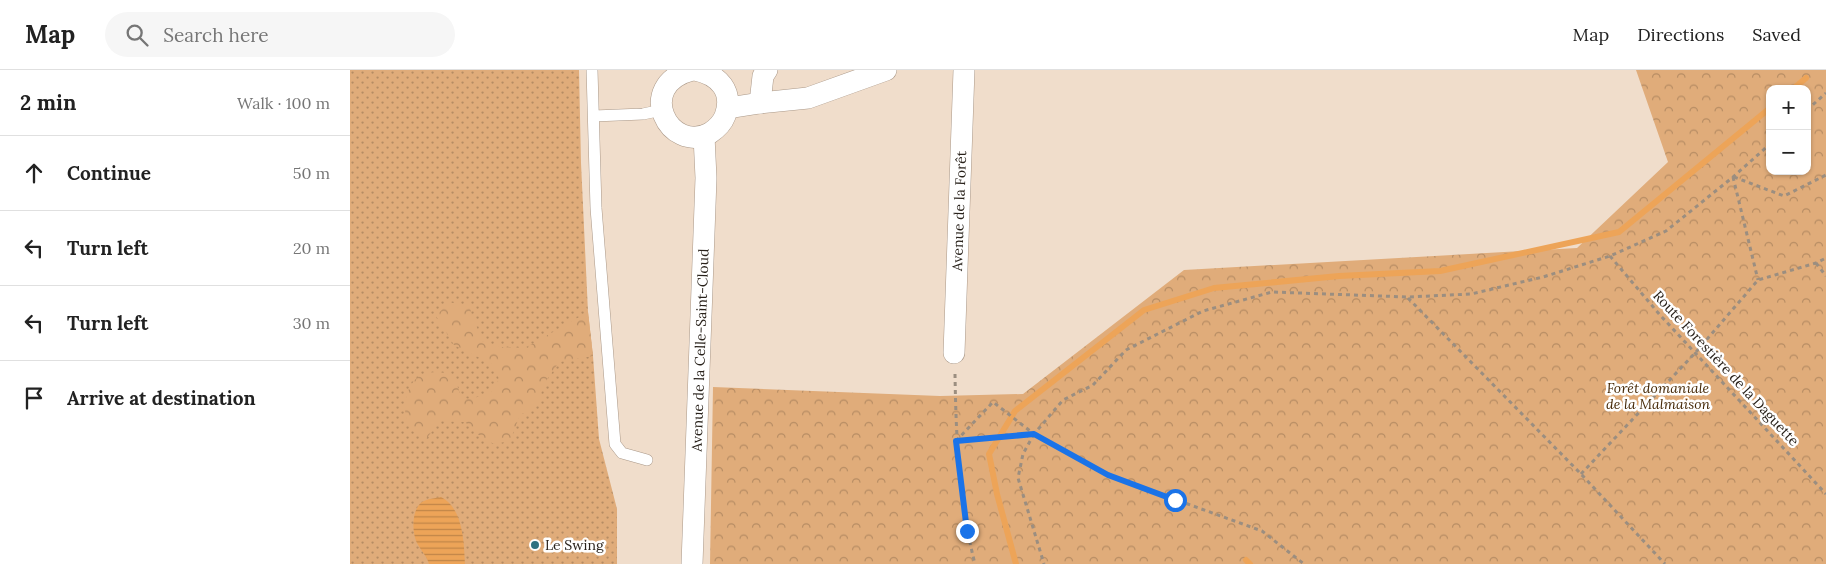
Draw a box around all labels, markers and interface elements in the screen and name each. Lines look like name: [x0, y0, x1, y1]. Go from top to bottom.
search box: [105, 12, 455, 57]
text: Map: [25, 19, 75, 50]
icon: search: [123, 21, 151, 49]
text: Search here: [163, 23, 269, 47]
text: Map: [1573, 23, 1609, 46]
text: Directions: [1637, 23, 1724, 46]
text: Saved: [1752, 23, 1801, 46]
map controls: [1766, 85, 1811, 175]
button: +: [1766, 85, 1811, 130]
text: 2 min: [20, 89, 76, 116]
text: Walk · 100 m: [237, 93, 330, 113]
button: −: [1766, 130, 1811, 175]
street label: Avenue de la Forêt: [948, 150, 970, 272]
icon: ahead: [20, 159, 48, 187]
text: Continue: [67, 161, 151, 185]
text: 50 m: [293, 163, 330, 183]
icon: left: [20, 234, 48, 262]
text: Turn left: [67, 236, 148, 260]
text: 20 m: [293, 238, 330, 258]
street label: Avenue de la Celle-Saint-Cloud: [687, 248, 713, 453]
street label: Route Forestière de la Daguette: [1649, 287, 1803, 450]
icon: left: [20, 309, 48, 337]
text: Turn left: [67, 311, 148, 335]
text: 30 m: [293, 313, 330, 333]
park label: Forêt domaniale de la Malmaison: [1606, 379, 1710, 413]
icon: arrive: [20, 384, 48, 412]
text: Arrive at destination: [67, 386, 256, 410]
route start: [1164, 489, 1187, 512]
route end: [956, 520, 979, 543]
place label: Le Swing: [545, 536, 604, 554]
marker: Le Swing: [529, 539, 541, 551]

